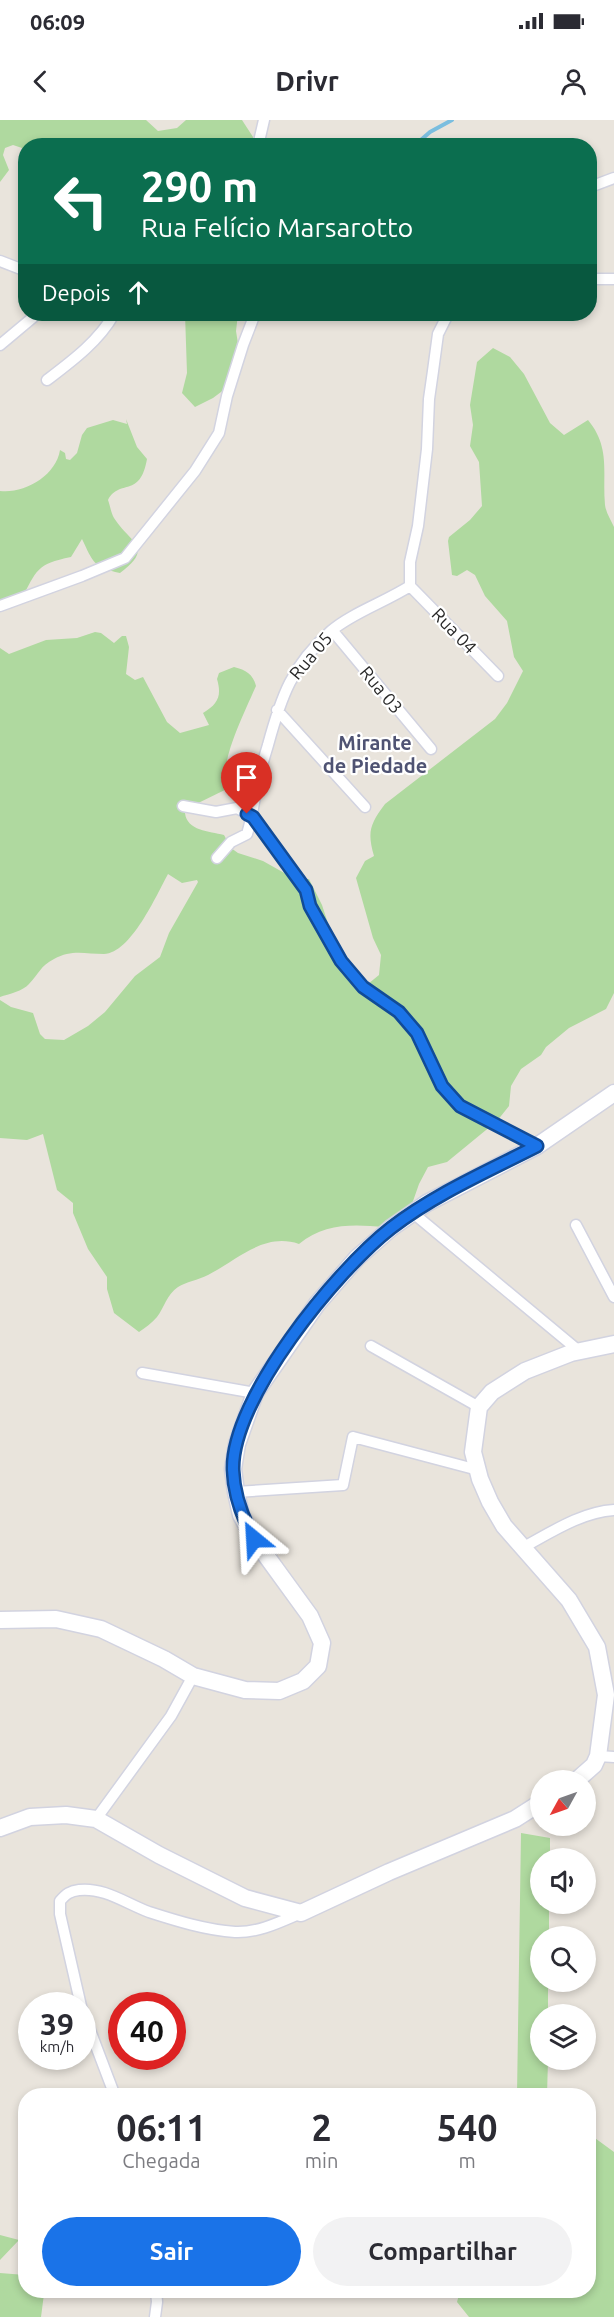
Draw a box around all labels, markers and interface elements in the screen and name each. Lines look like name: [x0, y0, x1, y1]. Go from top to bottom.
text: 06:09: [30, 9, 85, 34]
icon: back: [24, 65, 57, 98]
icon: person: [557, 65, 590, 98]
text: Drivr: [275, 66, 339, 96]
icon: left: [42, 162, 120, 240]
text: 290 m: [141, 163, 258, 210]
text: Rua Felício Marsarotto: [141, 212, 413, 242]
icon: ahead: [122, 276, 155, 309]
text: Depois: [42, 280, 110, 305]
street label: Rua 04: [428, 604, 481, 657]
street label: Rua 05: [285, 628, 336, 683]
street label: Rua 03: [356, 662, 407, 717]
district label: Mirante de Piedade: [323, 731, 427, 777]
pin: [221, 752, 272, 814]
icon: arrive: [230, 761, 263, 794]
position arrow: [222, 1507, 286, 1571]
north arrow: [530, 1770, 596, 1836]
map controls: [530, 1770, 596, 2070]
button: sound: [530, 1848, 596, 1914]
button: search: [530, 1926, 596, 1992]
speed limit sign: 40: [108, 1992, 186, 2070]
button: layers: [530, 2004, 596, 2070]
text: 39: [40, 2007, 74, 2041]
text: km/h: [40, 2038, 74, 2055]
text: 06:11: [116, 2107, 206, 2148]
text: 2: [311, 2107, 332, 2148]
text: 540: [437, 2107, 498, 2148]
text: Chegada: [122, 2149, 201, 2172]
text: min: [305, 2149, 338, 2172]
text: m: [459, 2149, 476, 2172]
button: Sair: [42, 2217, 301, 2286]
button: Compartilhar: [313, 2217, 572, 2286]

